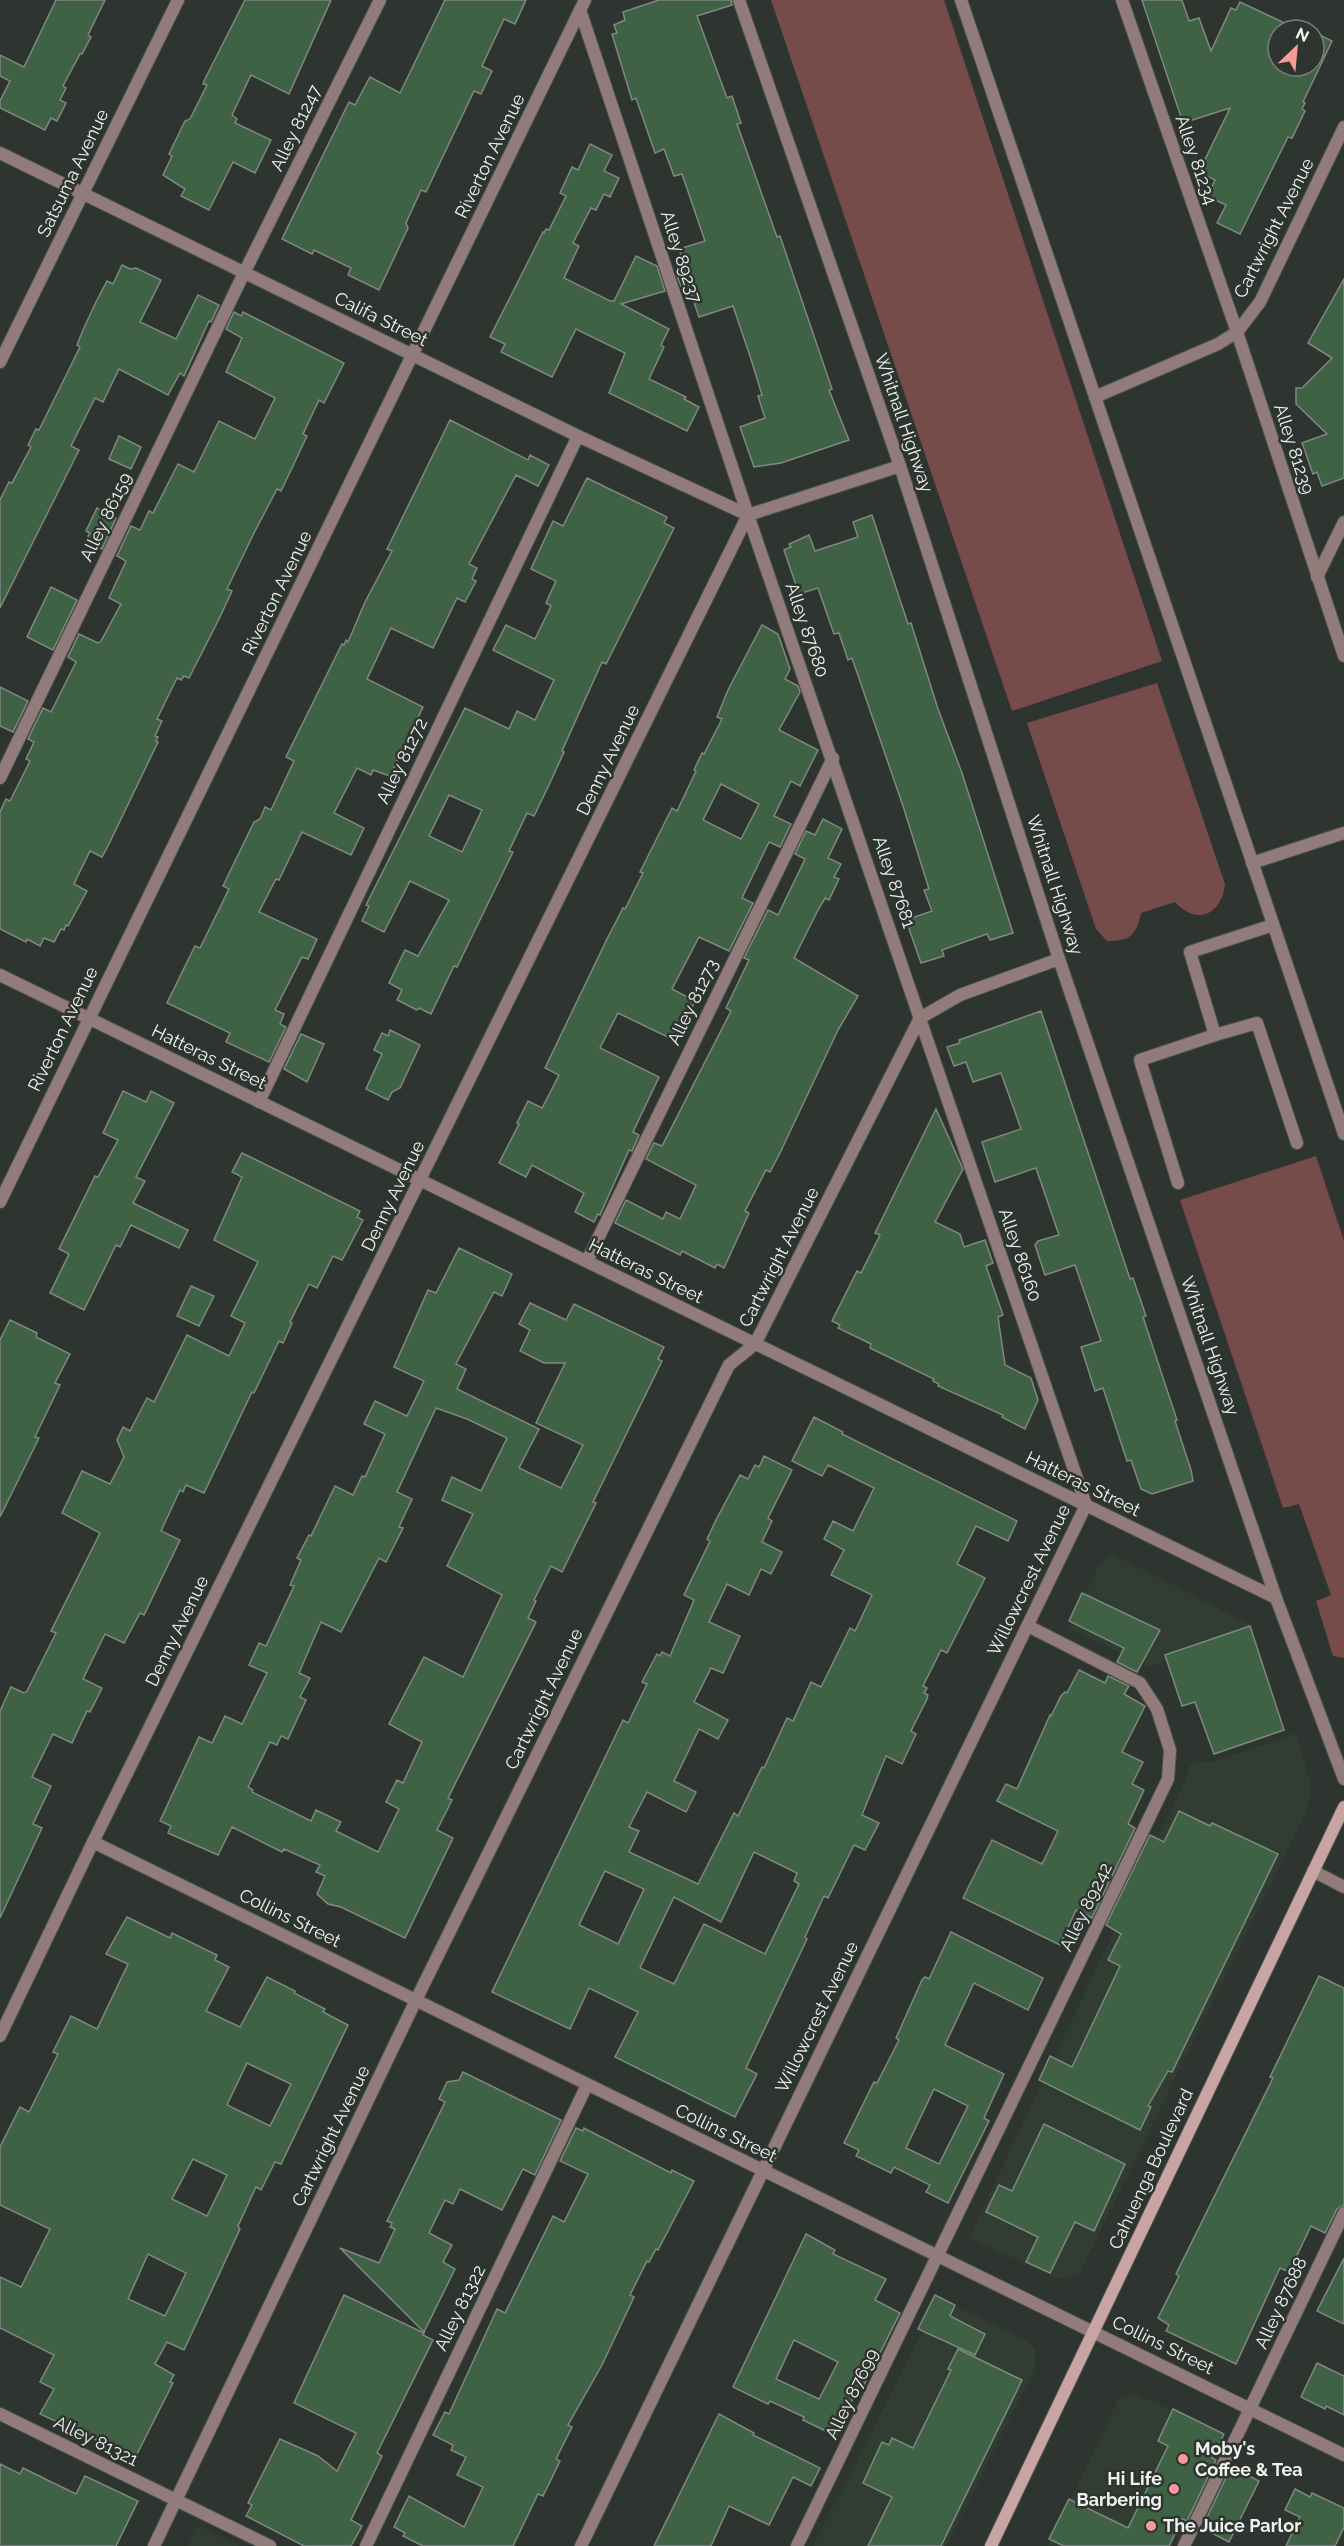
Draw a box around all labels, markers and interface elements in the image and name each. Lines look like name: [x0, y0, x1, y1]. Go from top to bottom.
north arrow: [1266, 18, 1326, 78]
text: N: [1293, 24, 1312, 46]
street label: Alley 81247: [266, 81, 326, 174]
street label: Riverton Avenue: [450, 90, 529, 222]
street label: Satsuma Avenue: [33, 105, 113, 240]
street label: Alley 81234: [1171, 112, 1222, 208]
street label: Cartwright Avenue: [1229, 154, 1318, 301]
street label: Alley 89237: [657, 208, 706, 306]
street label: Califa Street: [331, 287, 431, 350]
street label: Whitnall Highway: [871, 351, 938, 495]
street label: Alley 81239: [1270, 401, 1319, 497]
street label: Alley 86159: [75, 469, 136, 564]
street label: Riverton Avenue: [237, 527, 316, 659]
street label: Alley 87680: [781, 580, 834, 680]
street label: Denny Avenue: [572, 701, 644, 819]
street label: Alley 81272: [372, 714, 431, 807]
street label: Whitnall Highway: [1023, 812, 1088, 958]
street label: Alley 87681: [869, 833, 920, 931]
street label: Alley 81273: [663, 955, 722, 1048]
street label: Riverton Avenue: [23, 963, 102, 1095]
street label: Hatteras Street: [149, 1020, 270, 1093]
street label: Denny Avenue: [357, 1137, 429, 1255]
street label: Cartwright Avenue: [734, 1183, 823, 1330]
street label: Alley 86160: [995, 1205, 1046, 1304]
street label: Hatteras Street: [586, 1234, 707, 1307]
street label: Whitnall Highway: [1177, 1274, 1244, 1418]
street label: Hatteras Street: [1023, 1447, 1144, 1520]
street label: Willowcrest Avenue: [983, 1500, 1074, 1659]
street label: Denny Avenue: [141, 1572, 213, 1690]
street label: Cartwright Avenue: [500, 1625, 587, 1773]
street label: Alley 89242: [1055, 1859, 1116, 1954]
street label: Collins Street: [236, 1884, 344, 1951]
street label: Willowcrest Avenue: [771, 1937, 862, 2096]
street label: Cartwright Avenue: [287, 2062, 374, 2210]
street label: Cahuenga Boulevard: [1104, 2085, 1197, 2253]
street label: Collins Street: [672, 2099, 780, 2166]
street label: Alley 87688: [1250, 2254, 1311, 2352]
street label: Alley 81322: [430, 2261, 489, 2354]
street label: Collins Street: [1109, 2311, 1217, 2378]
street label: Alley 87699: [821, 2345, 883, 2443]
street label: Alley 81321: [51, 2411, 142, 2470]
place label: Moby's Coffee & Tea: [1195, 2438, 1303, 2480]
marker: Moby's Coffee & Tea: [1176, 2452, 1190, 2466]
place label: Hi Life Barbering: [1076, 2468, 1162, 2510]
marker: Hi Life Barbering: [1167, 2482, 1181, 2496]
place label: The Juice Parlor: [1163, 2515, 1301, 2536]
marker: The Juice Parlor: [1144, 2519, 1158, 2533]

